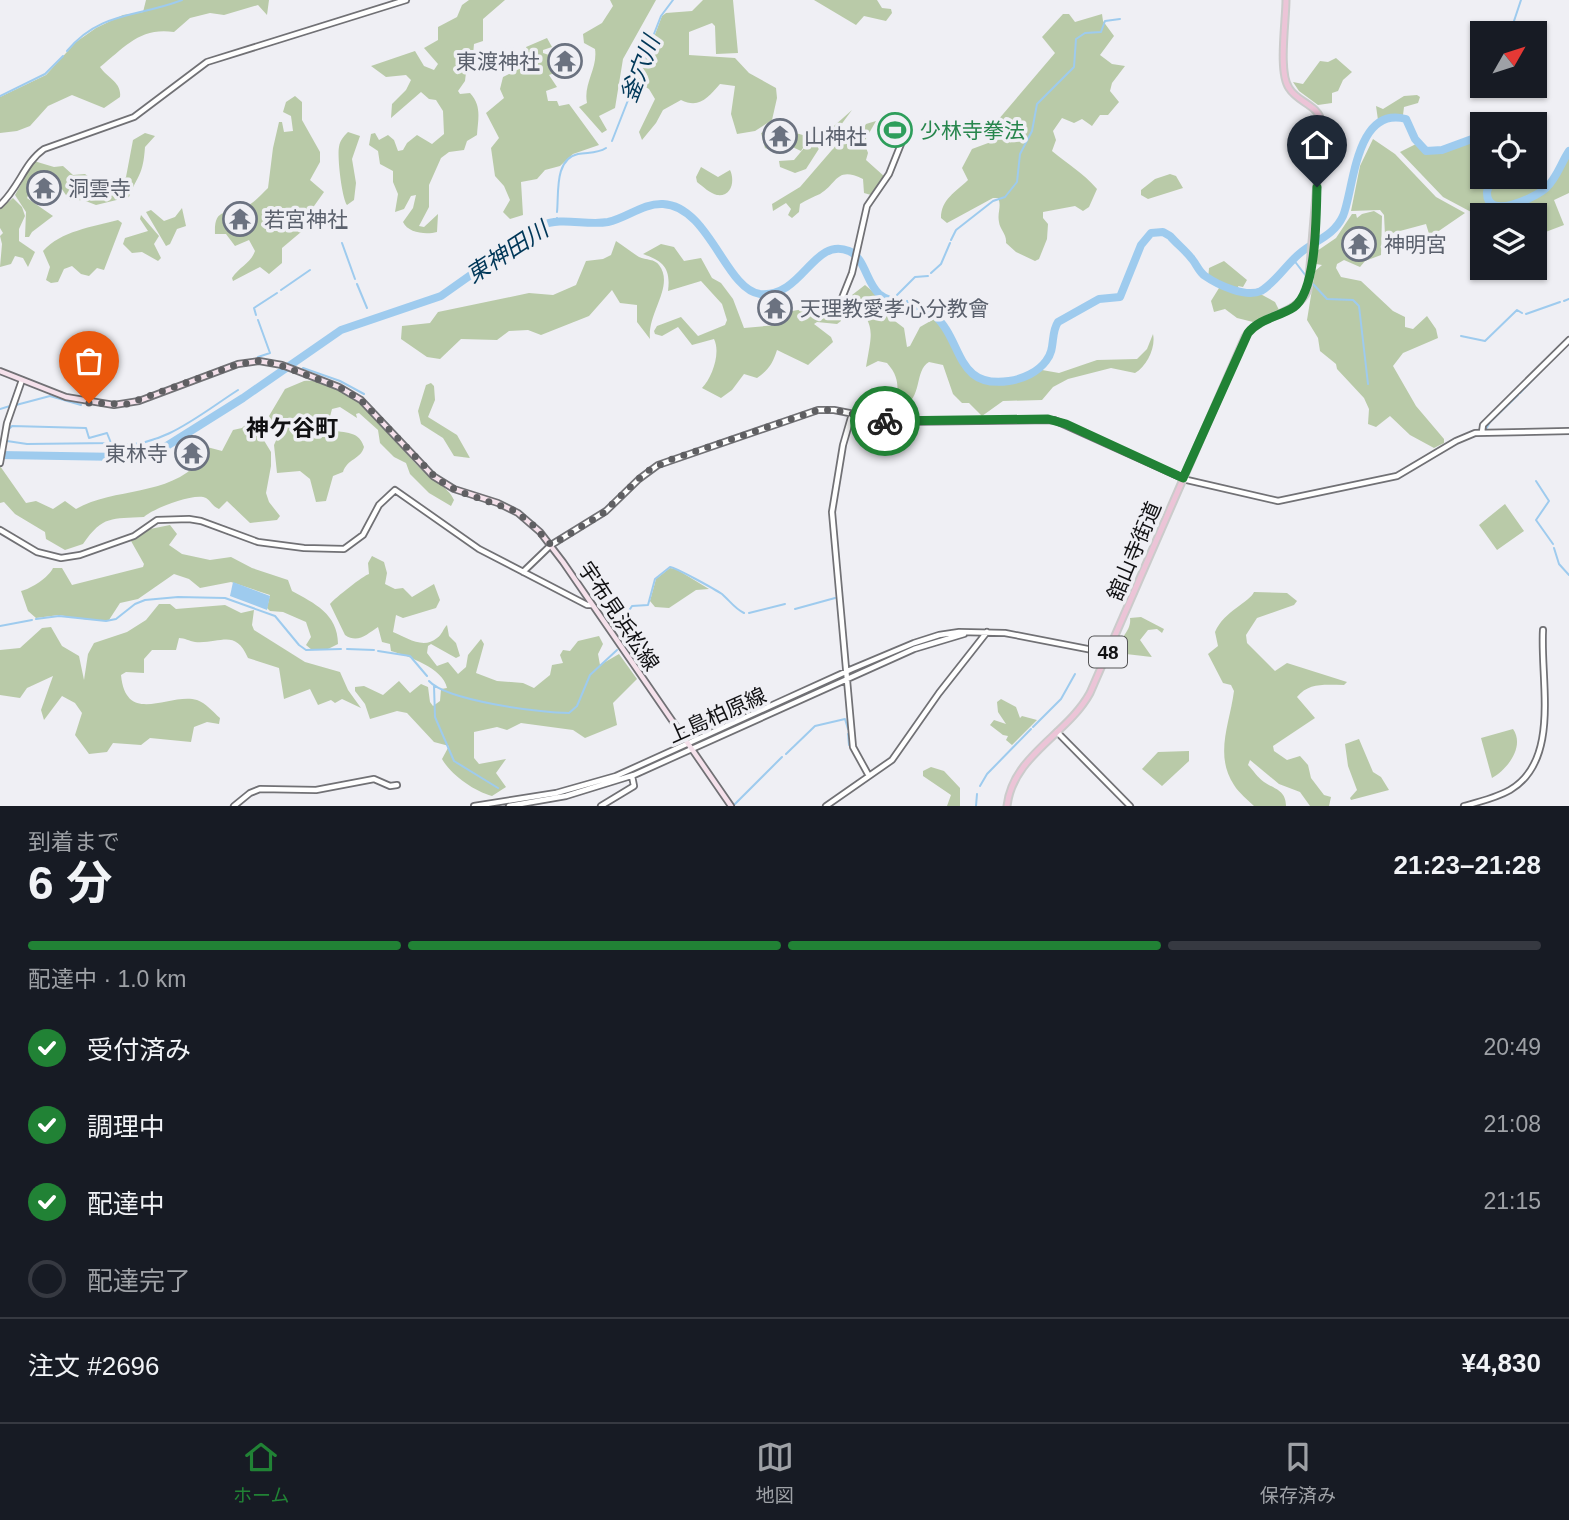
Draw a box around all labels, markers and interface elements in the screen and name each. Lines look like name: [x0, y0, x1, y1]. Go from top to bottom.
north arrow: [1470, 21, 1547, 98]
map controls: [1470, 21, 1547, 280]
water label: 釜穴川: [615, 29, 666, 106]
temple icon: 東渡神社: [546, 42, 584, 80]
place label: 東渡神社: [456, 50, 540, 73]
sports icon: 少林寺拳法: [876, 111, 914, 149]
button: locate: [1470, 112, 1547, 189]
pin: [1287, 115, 1347, 187]
temple icon: 山神社: [761, 117, 799, 155]
place label: 少林寺拳法: [920, 119, 1025, 142]
place label: 山神社: [804, 125, 867, 148]
icon: home: [1298, 126, 1336, 164]
temple icon: 洞雲寺: [25, 169, 63, 207]
place label: 洞雲寺: [68, 177, 131, 200]
temple icon: 若宮神社: [221, 200, 259, 238]
button: layers: [1470, 203, 1547, 280]
place label: 若宮神社: [264, 208, 348, 231]
water label: 東神田川: [461, 214, 555, 288]
temple icon: 神明宮: [1340, 225, 1378, 263]
place label: 神明宮: [1384, 233, 1447, 256]
temple icon: 天理教愛孝心分教會: [756, 289, 794, 327]
place label: 天理教愛孝心分教會: [800, 297, 989, 320]
pin: [59, 331, 119, 403]
icon: bag: [70, 342, 108, 380]
courier: [850, 386, 920, 456]
icon: bike: [866, 402, 904, 440]
district label: 神ケ谷町: [246, 415, 338, 441]
temple icon: 東林寺: [173, 434, 211, 472]
place label: 東林寺: [105, 442, 168, 465]
street label: 舘山寺街道: [1103, 498, 1165, 604]
street label: 宇布見浜松線: [574, 557, 664, 675]
road number: 48: [1089, 636, 1127, 667]
street label: 上島柏原線: [664, 683, 770, 747]
text: 到着まで: [28, 829, 120, 855]
text: 21:23–21:28: [1394, 850, 1541, 880]
text: 6 分: [28, 857, 112, 909]
text: 配達中 · 1.0 km: [28, 966, 186, 992]
icon: check: [28, 1029, 66, 1067]
text: 20:49: [1483, 1034, 1541, 1060]
text: 受付済み: [87, 1035, 191, 1065]
icon: check: [28, 1106, 66, 1144]
text: 21:08: [1483, 1111, 1541, 1137]
text: 調理中: [87, 1112, 165, 1142]
icon: check: [28, 1183, 66, 1221]
text: 21:15: [1483, 1188, 1541, 1214]
text: 配達中: [87, 1189, 165, 1219]
text: 配達完了: [87, 1266, 191, 1296]
text: ¥4,830: [1461, 1348, 1541, 1378]
text: 注文 #2696: [28, 1351, 160, 1381]
tab: ホーム: [233, 1438, 290, 1507]
tab: 地図: [756, 1438, 794, 1507]
tab: 保存済み: [1260, 1438, 1336, 1507]

